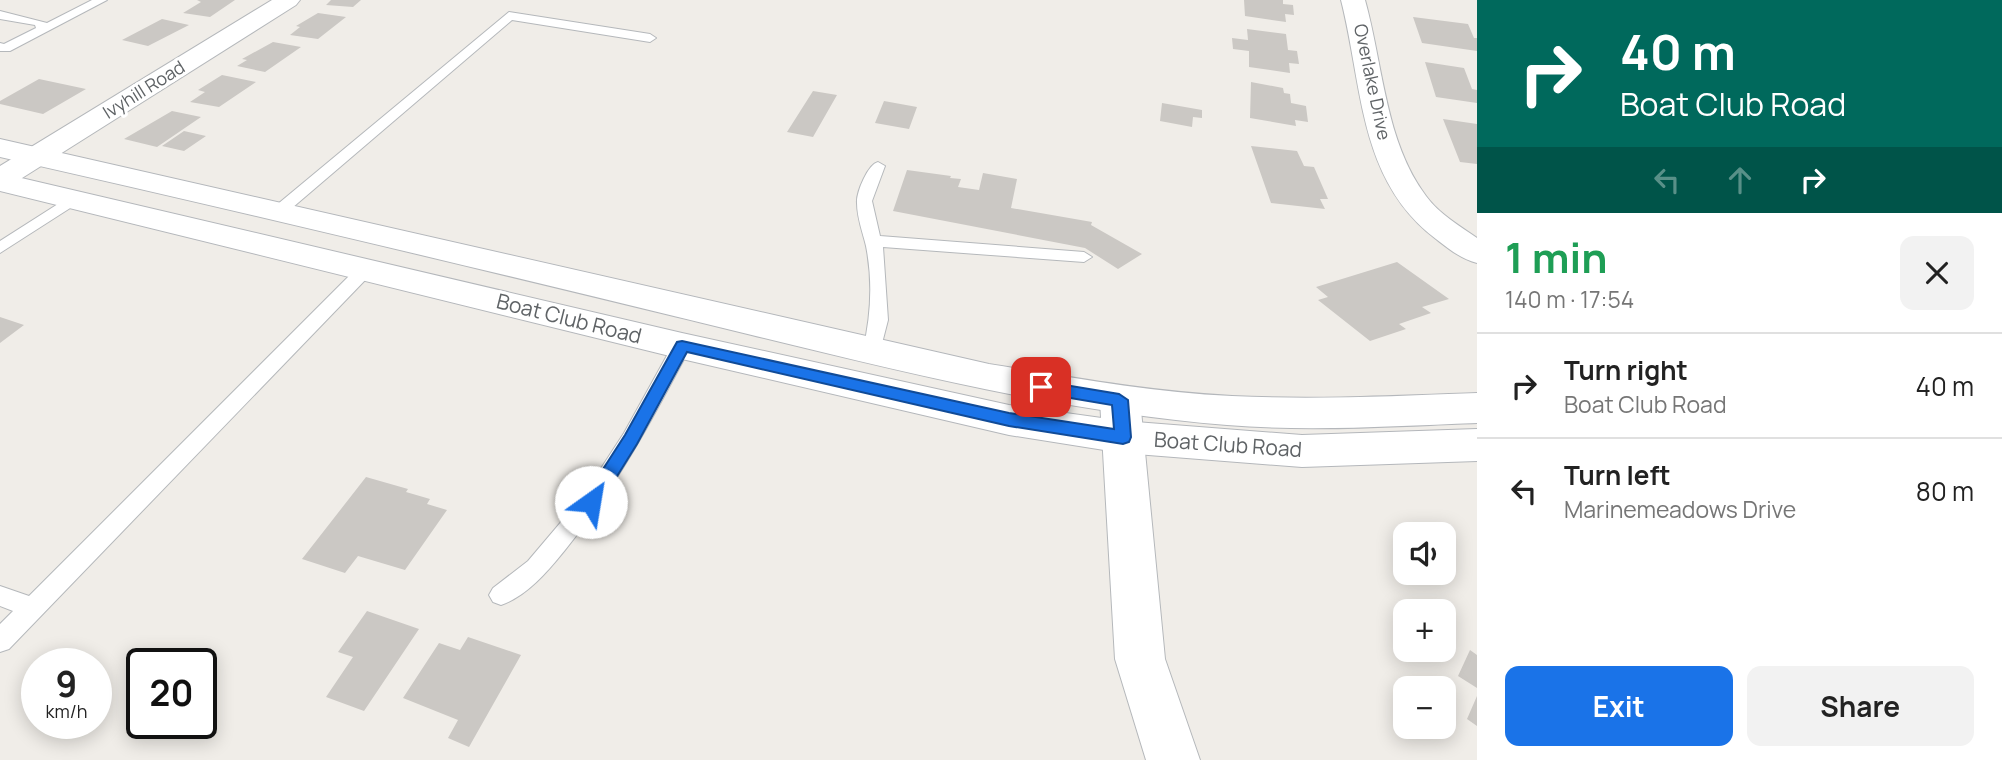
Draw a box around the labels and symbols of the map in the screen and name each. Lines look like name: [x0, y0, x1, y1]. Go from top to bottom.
street label: Overlake Drive: [1349, 22, 1397, 142]
street label: Ivyhill Road: [98, 55, 189, 124]
street label: Boat Club Road: [494, 286, 645, 350]
pin: [1011, 357, 1071, 417]
street label: Boat Club Road: [1153, 425, 1303, 463]
position arrow: [554, 465, 628, 539]
speed limit sign: 20: [126, 648, 217, 739]

